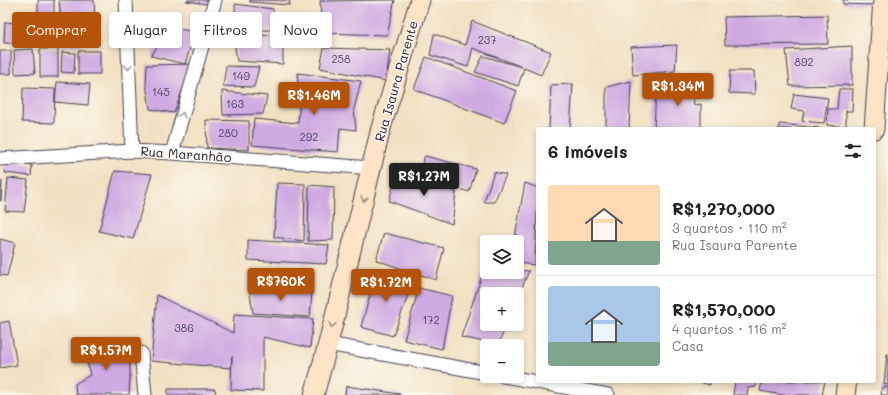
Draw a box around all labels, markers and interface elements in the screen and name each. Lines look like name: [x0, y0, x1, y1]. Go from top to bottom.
chip: Comprar: [12, 12, 101, 48]
chip: Alugar: [109, 12, 182, 48]
chip: Filtros: [190, 12, 262, 48]
chip: Novo: [270, 12, 332, 48]
street label: Rua Isaura Parente: [370, 18, 421, 143]
house number: 237: [478, 32, 496, 47]
house number: 258: [331, 51, 351, 66]
house number: 892: [794, 54, 814, 69]
one-way arrow: [124, 64, 133, 70]
house number: 149: [232, 68, 250, 83]
pin: R$1.34M: [641, 73, 715, 107]
text: R$1.34M: [651, 77, 705, 94]
pin: R$1.46M: [277, 82, 351, 116]
house number: 145: [152, 84, 170, 99]
text: R$1.46M: [287, 86, 341, 103]
house number: 163: [226, 96, 245, 111]
one-way arrow: [178, 112, 186, 118]
house number: 280: [218, 125, 238, 140]
house number: 292: [300, 129, 318, 144]
text: 6 imóveis: [548, 140, 628, 162]
icon: filters: [842, 140, 864, 162]
street label: Rua Maranhão: [140, 142, 232, 165]
pin: R$1.27M: [387, 163, 461, 197]
text: R$1.27M: [398, 167, 450, 184]
one-way arrow: [360, 196, 369, 203]
text: R$1,270,000: [672, 197, 775, 219]
icon: home: [580, 201, 628, 249]
text: 3 quartos · 110 m²: [672, 219, 787, 236]
map controls: [480, 235, 524, 383]
button: layers: [480, 235, 524, 279]
text: Rua Isaura Parente: [672, 236, 797, 253]
pin: R$760K: [248, 268, 314, 302]
pin: R$1.72M: [349, 269, 423, 303]
text: R$760K: [256, 272, 306, 289]
text: R$1.72M: [360, 273, 412, 290]
button: +: [480, 287, 524, 331]
text: R$1,570,000: [672, 298, 775, 320]
icon: home: [580, 302, 628, 350]
house number: 172: [422, 312, 440, 327]
house number: 386: [174, 320, 194, 335]
text: 4 quartos · 116 m²: [672, 320, 787, 337]
one-way arrow: [329, 322, 337, 329]
pin: R$1.57M: [69, 337, 143, 371]
text: Casa: [672, 337, 704, 354]
button: −: [480, 339, 524, 383]
text: R$1.57M: [80, 341, 132, 358]

